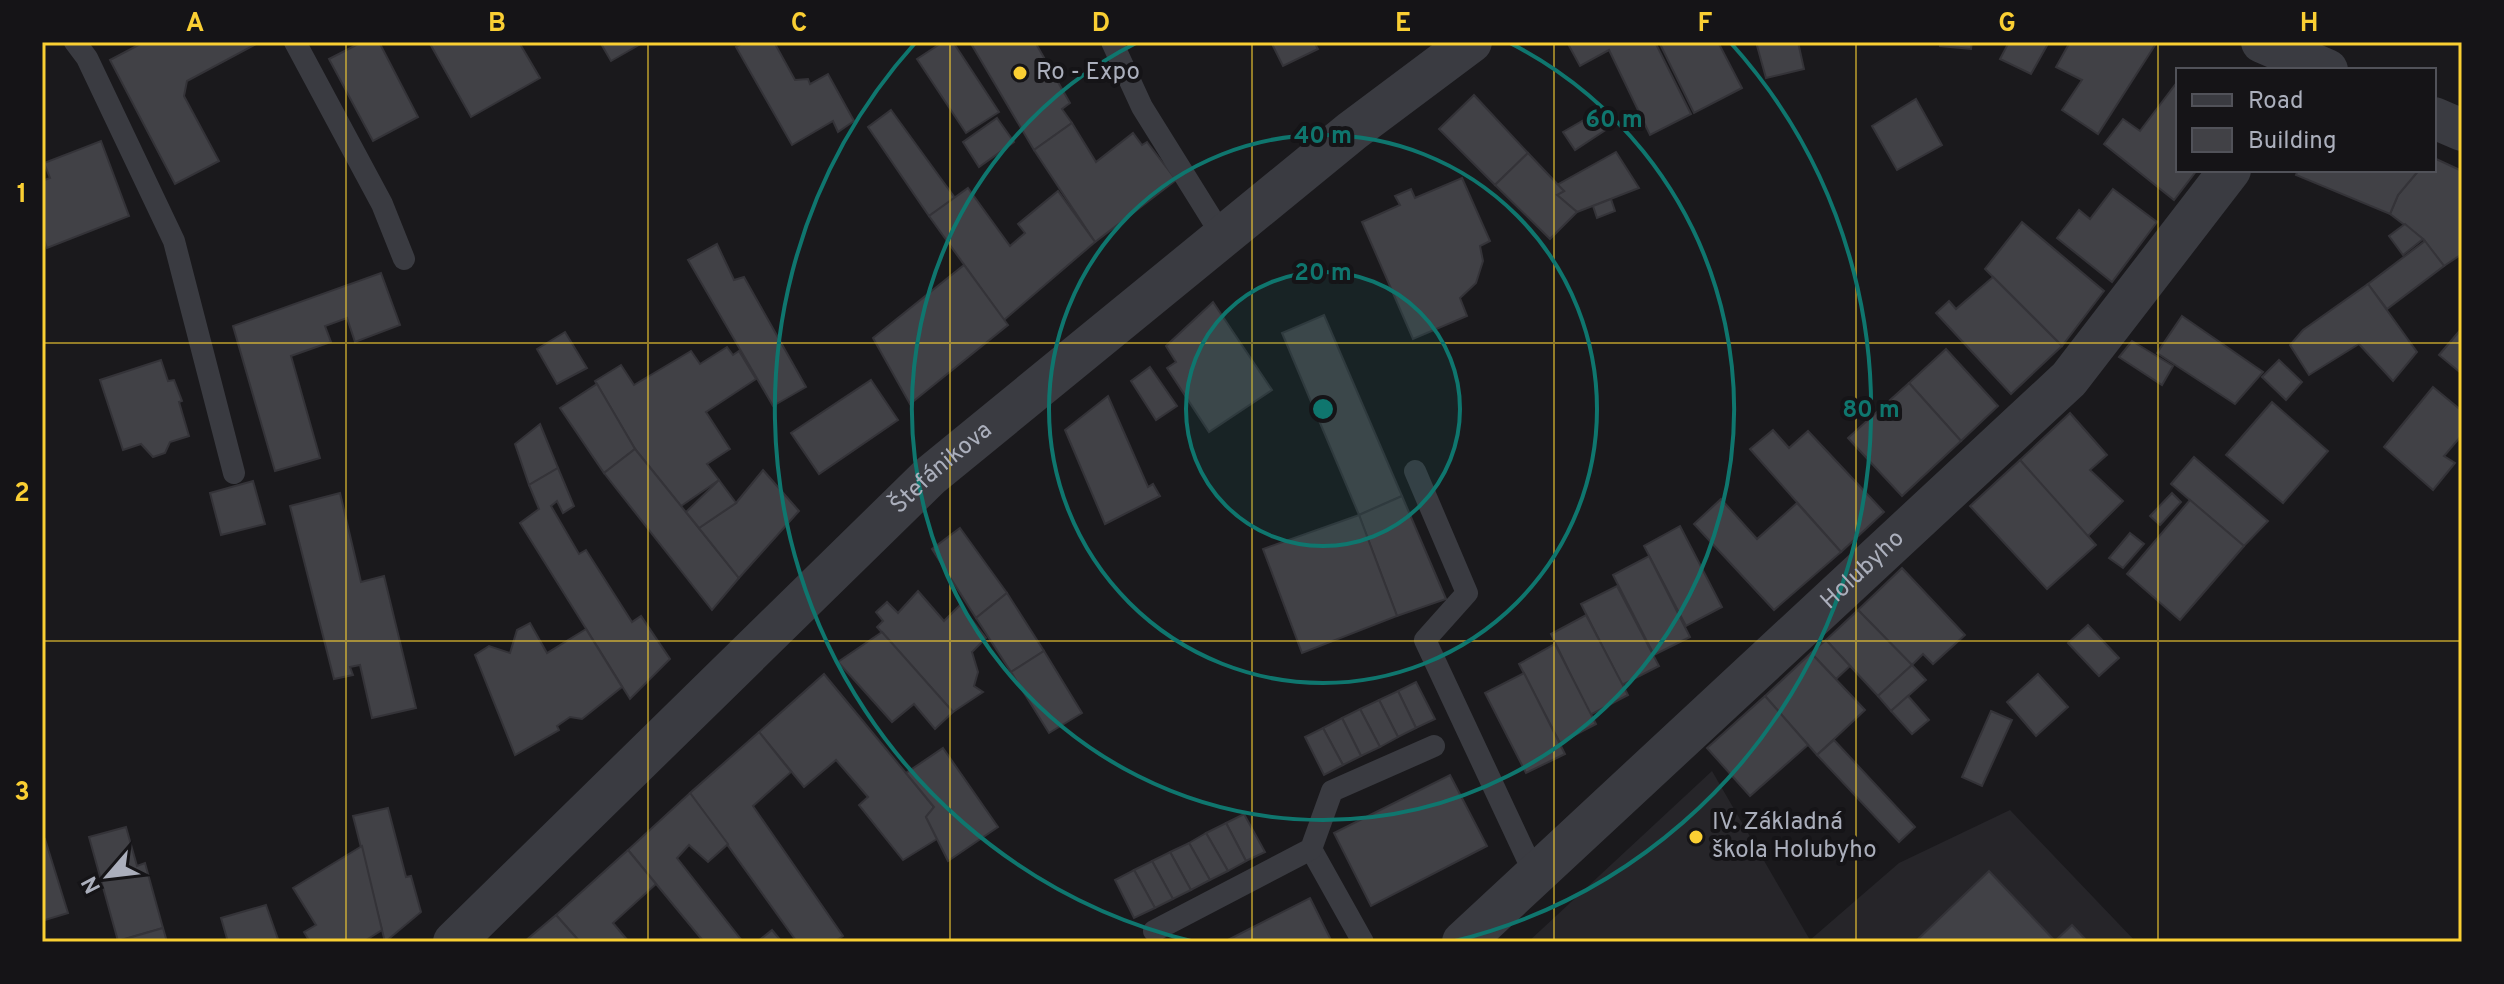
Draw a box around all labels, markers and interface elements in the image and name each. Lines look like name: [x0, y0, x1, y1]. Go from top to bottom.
text: A: [186, 8, 204, 41]
text: B: [488, 8, 506, 41]
text: C: [791, 8, 807, 41]
text: D: [1092, 8, 1110, 41]
text: E: [1395, 8, 1411, 41]
text: F: [1698, 8, 1713, 41]
text: G: [1998, 8, 2016, 41]
text: H: [2300, 8, 2318, 41]
place label: Ro - Expo: [1036, 58, 1140, 88]
marker: Ro - Expo: [1011, 64, 1029, 82]
legend: [2176, 68, 2436, 172]
text: Road: [2248, 87, 2304, 117]
text: 60 m: [1585, 106, 1643, 136]
text: 40 m: [1294, 122, 1352, 152]
text: Building: [2248, 127, 2337, 157]
text: 1: [17, 179, 27, 212]
text: 20 m: [1294, 259, 1352, 289]
centre of rings: [1309, 395, 1337, 423]
text: 80 m: [1842, 396, 1900, 426]
street label: Štefánikova: [883, 416, 999, 521]
text: 2: [14, 478, 30, 511]
street label: Holubyho: [1815, 524, 1911, 617]
text: 3: [14, 777, 30, 810]
place label: IV. Základná škola Holubyho: [1712, 808, 1877, 866]
marker: IV. Základná škola Holubyho: [1687, 828, 1705, 846]
north arrow: [68, 836, 148, 916]
text: N: [77, 871, 108, 898]

